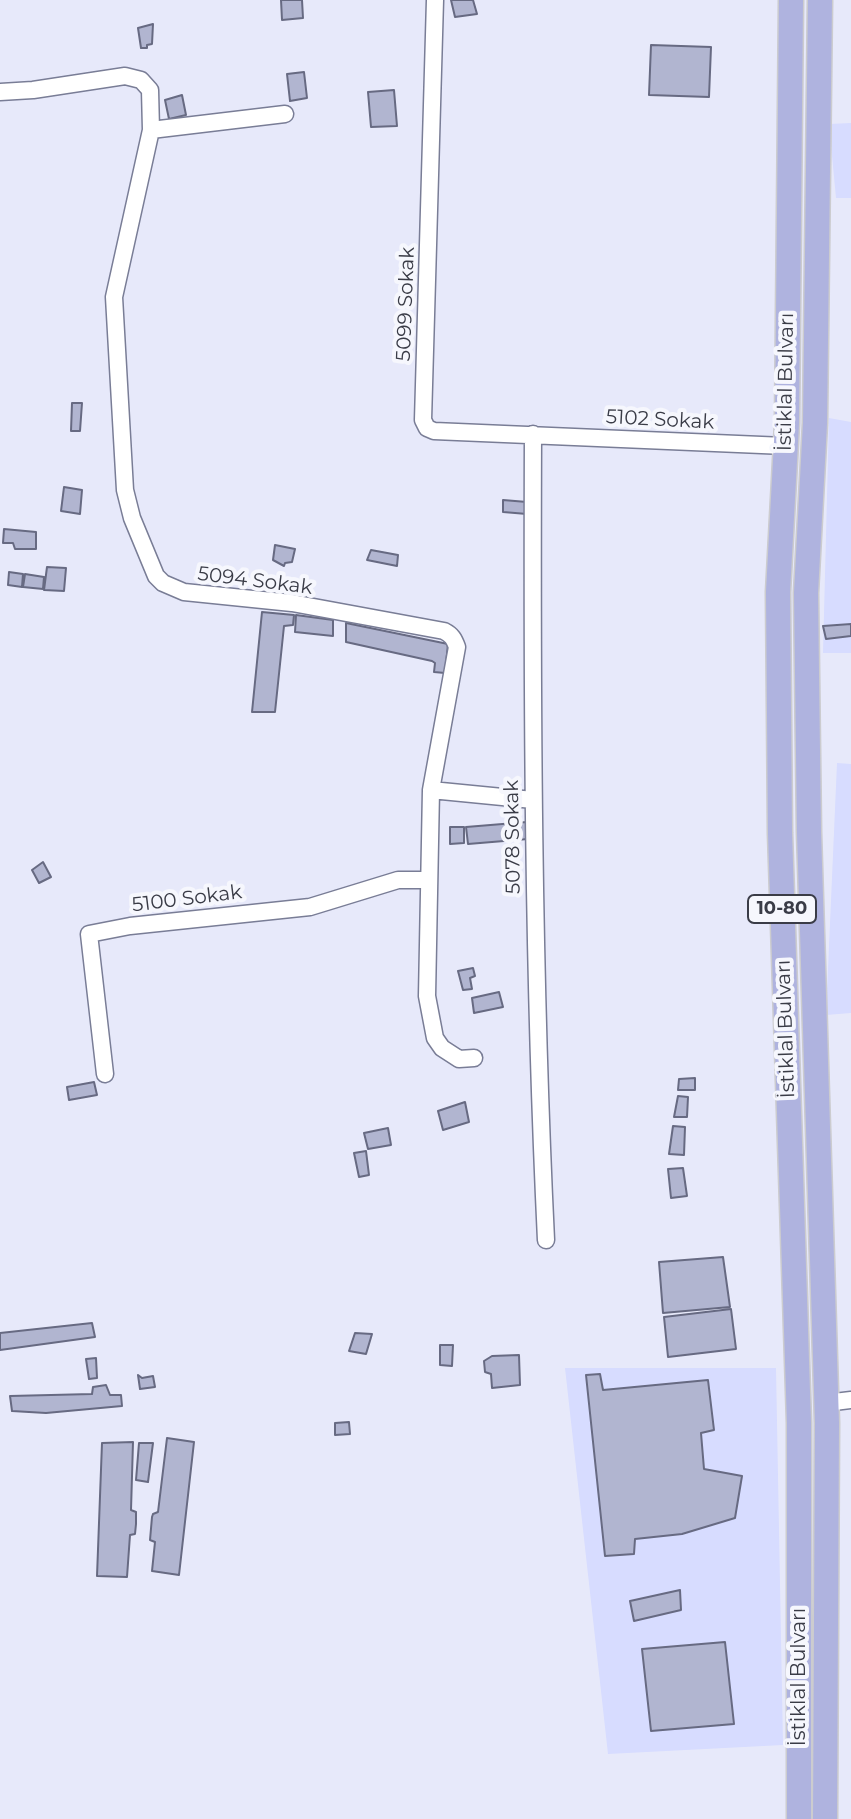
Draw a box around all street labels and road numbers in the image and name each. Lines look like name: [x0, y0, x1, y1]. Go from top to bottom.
street label: 5099 Sokak: [392, 246, 420, 362]
street label: İstiklal Bulvarı: [773, 313, 799, 451]
street label: 5102 Sokak: [605, 405, 715, 435]
street label: 5094 Sokak: [196, 562, 314, 600]
street label: 5078 Sokak: [500, 780, 526, 894]
street label: 5100 Sokak: [131, 880, 243, 918]
road number: 10-80: [748, 895, 816, 923]
street label: İstiklal Bulvarı: [772, 959, 800, 1099]
street label: İstiklal Bulvarı: [787, 1608, 811, 1746]

